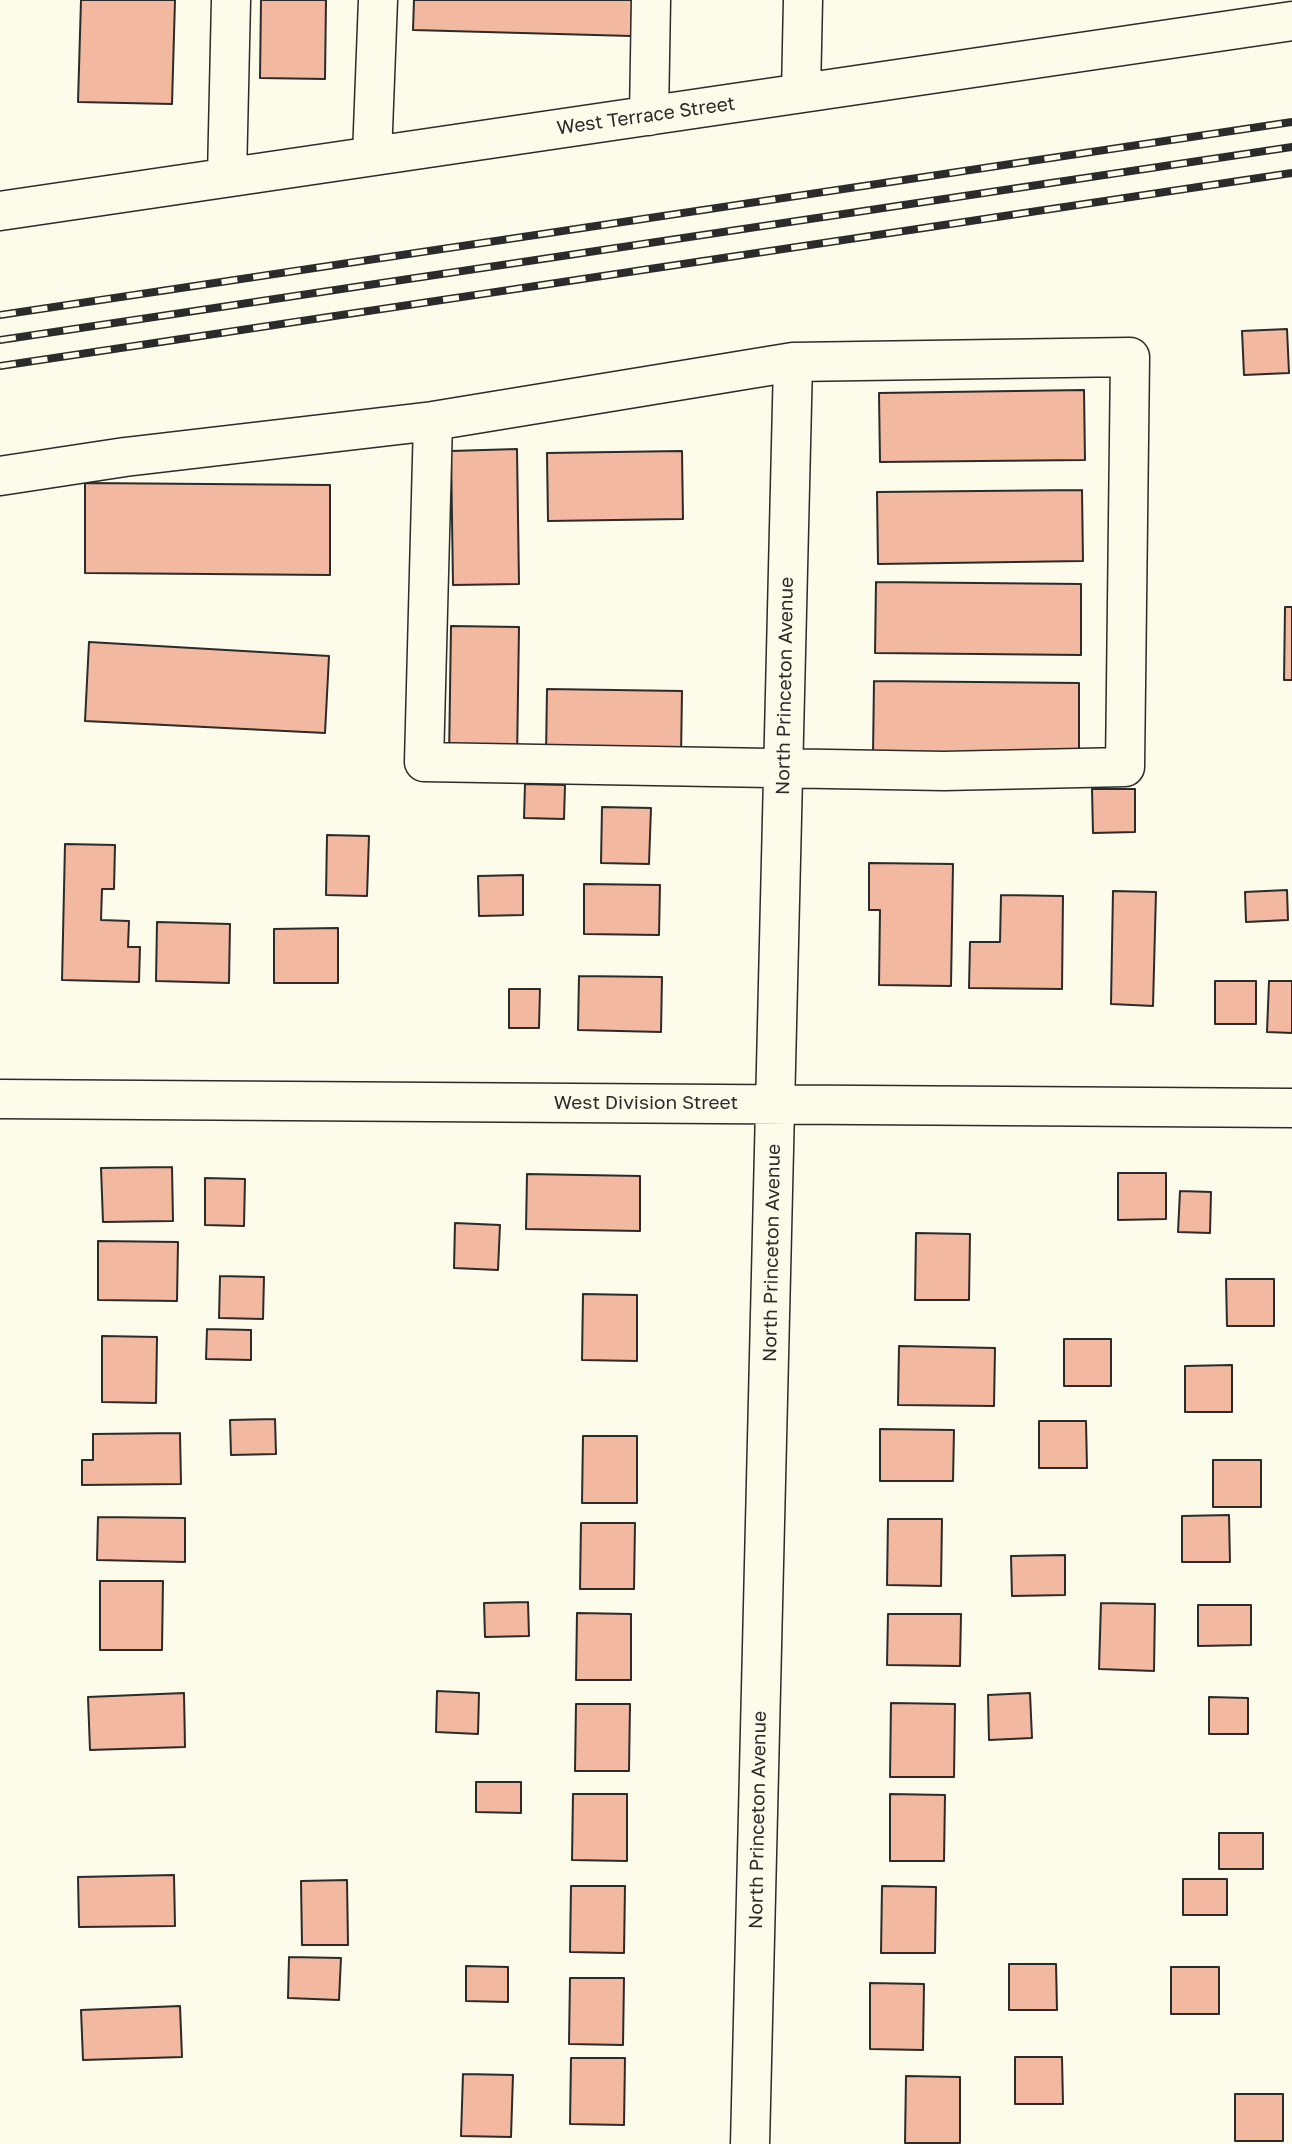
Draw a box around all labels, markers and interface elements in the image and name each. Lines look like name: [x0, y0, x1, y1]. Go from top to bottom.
street label: West Terrace Street: [555, 92, 737, 140]
street label: North Princeton Avenue: [772, 577, 798, 795]
street label: West Division Street: [554, 1092, 738, 1114]
street label: North Princeton Avenue: [759, 1144, 785, 1362]
street label: North Princeton Avenue: [745, 1711, 771, 1929]

